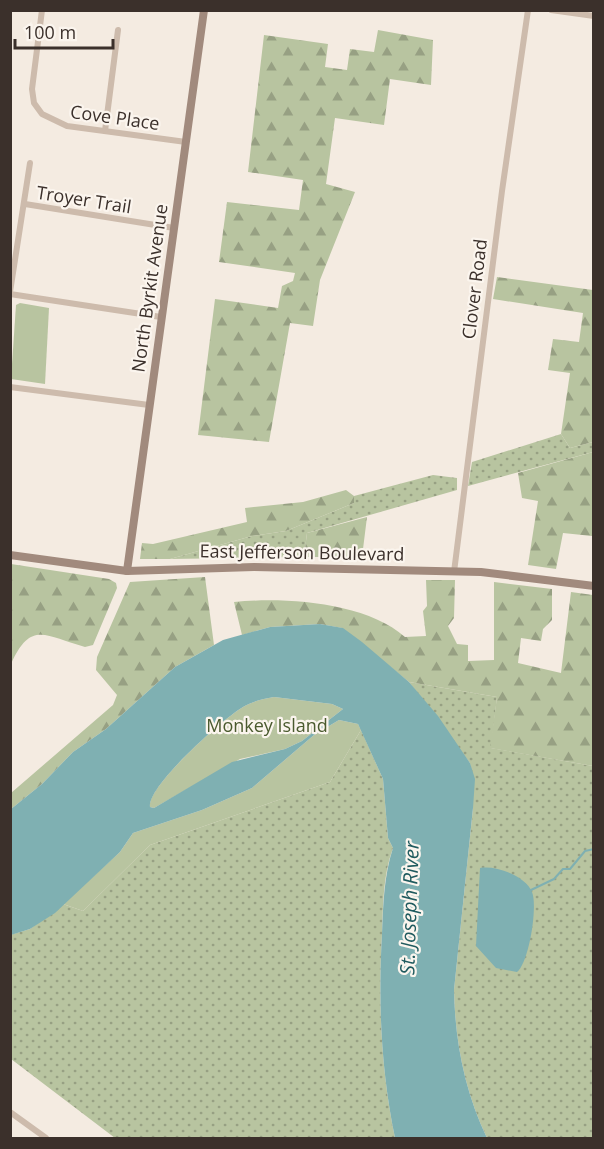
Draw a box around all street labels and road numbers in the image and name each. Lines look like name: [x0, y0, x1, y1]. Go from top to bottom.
street label: Cove Place: [69, 99, 161, 135]
street label: Troyer Trail: [35, 180, 133, 218]
street label: North Byrkit Avenue: [125, 202, 173, 374]
street label: Clover Road: [456, 238, 492, 340]
street label: East Jefferson Boulevard: [199, 538, 405, 566]

